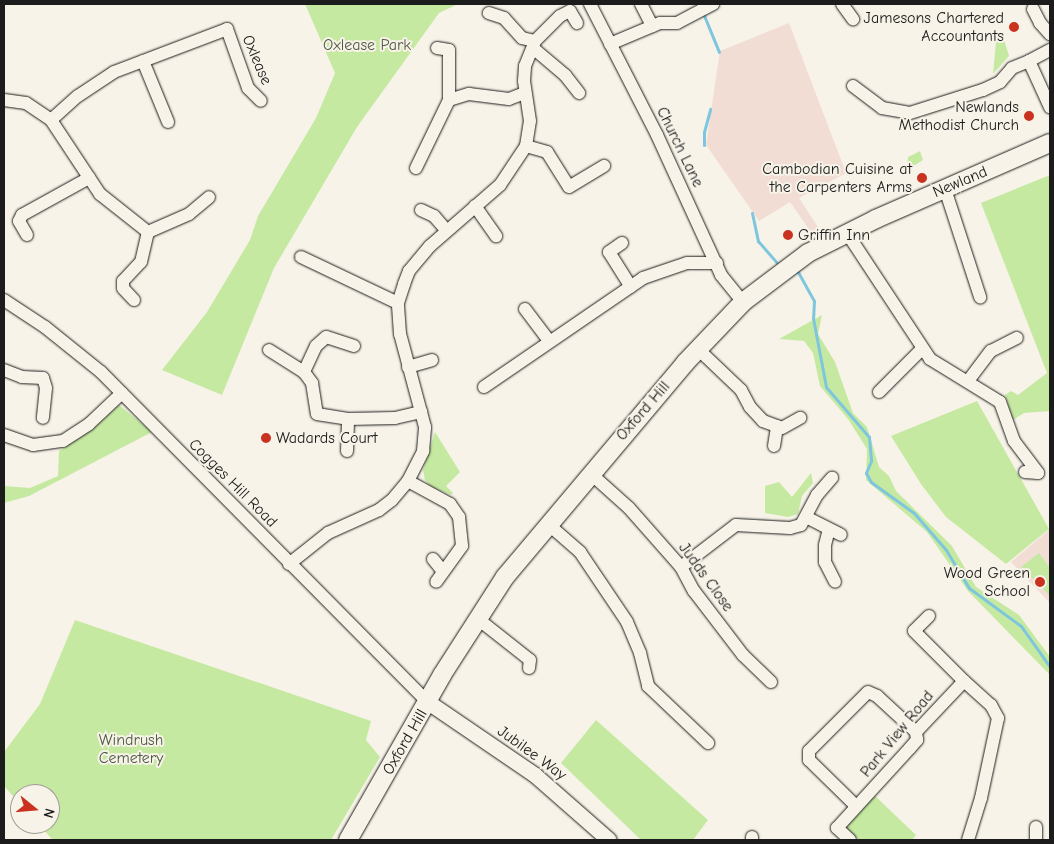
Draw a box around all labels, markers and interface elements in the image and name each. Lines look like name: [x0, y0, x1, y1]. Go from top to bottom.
place label: Jamesons Chartered Accountants: [864, 8, 1004, 46]
marker: Jamesons Chartered Accountants: [1008, 21, 1020, 33]
street label: Oxlease: [238, 32, 276, 88]
park label: Oxlease Park: [323, 35, 411, 55]
place label: Newlands Methodist Church: [899, 97, 1019, 135]
street label: Church Lane: [652, 104, 708, 190]
marker: Newlands Methodist Church: [1023, 110, 1035, 122]
place label: Cambodian Cuisine at the Carpenters Arms: [762, 159, 912, 197]
street label: Newland: [930, 162, 990, 202]
marker: Cambodian Cuisine at the Carpenters Arms: [916, 172, 928, 184]
place label: Griffin Inn: [798, 225, 870, 245]
marker: Griffin Inn: [782, 229, 794, 241]
street label: Oxford Hill: [612, 377, 674, 445]
place label: Wadards Court: [276, 428, 378, 448]
marker: Wadards Court: [260, 432, 272, 444]
street label: Cogges Hill Road: [185, 435, 281, 531]
street label: Judds Close: [675, 539, 737, 615]
place label: Wood Green School: [944, 563, 1030, 601]
marker: Wood Green School: [1034, 576, 1046, 588]
street label: Park View Road: [856, 687, 938, 781]
street label: Oxford Hill: [379, 706, 431, 778]
street label: Jubilee Way: [494, 722, 570, 784]
park label: Windrush Cemetery: [99, 730, 163, 768]
north arrow: [10, 784, 60, 834]
text: N: [39, 806, 58, 820]

